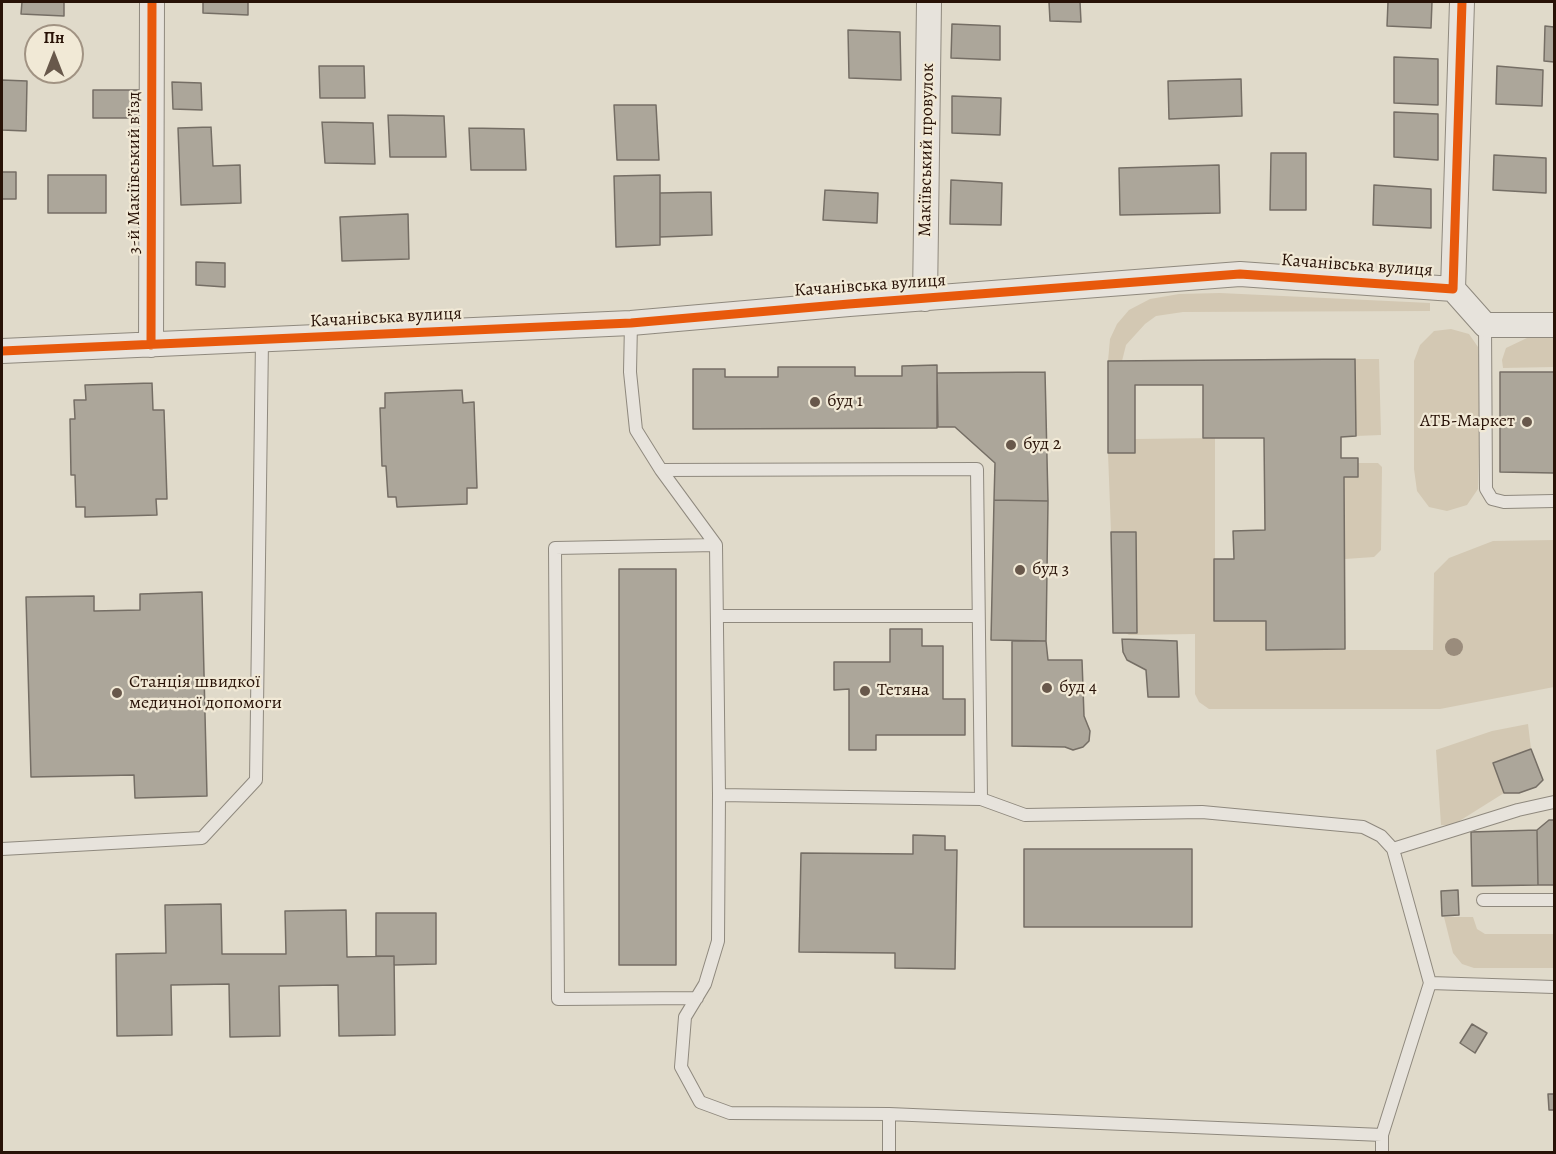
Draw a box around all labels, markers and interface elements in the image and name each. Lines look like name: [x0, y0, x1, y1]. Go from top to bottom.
north arrow: [24, 24, 84, 84]
text: Пн: [44, 27, 64, 49]
street label: Макіївський провулок: [915, 63, 939, 237]
street label: 3-й Макіївський в’їзд: [124, 92, 146, 254]
street label: Качанівська вулиця: [1280, 250, 1434, 282]
street label: Качанівська вулиця: [793, 270, 947, 302]
street label: Качанівська вулиця: [310, 303, 462, 333]
place label: буд 1: [827, 391, 863, 413]
marker: буд 1: [808, 395, 822, 409]
place label: АТБ-Маркет: [1420, 411, 1515, 433]
marker: АТБ-Маркет: [1520, 415, 1534, 429]
place label: буд 2: [1023, 434, 1061, 456]
marker: буд 2: [1004, 438, 1018, 452]
place label: буд 3: [1032, 559, 1069, 581]
marker: буд 3: [1013, 563, 1027, 577]
place label: Станція швидкої медичної допомоги: [129, 672, 282, 714]
place label: буд 4: [1059, 677, 1097, 699]
place label: Тетяна: [877, 680, 929, 702]
marker: буд 4: [1040, 681, 1054, 695]
marker: Тетяна: [858, 684, 872, 698]
marker: Станція швидкої медичної допомоги: [110, 686, 124, 700]

